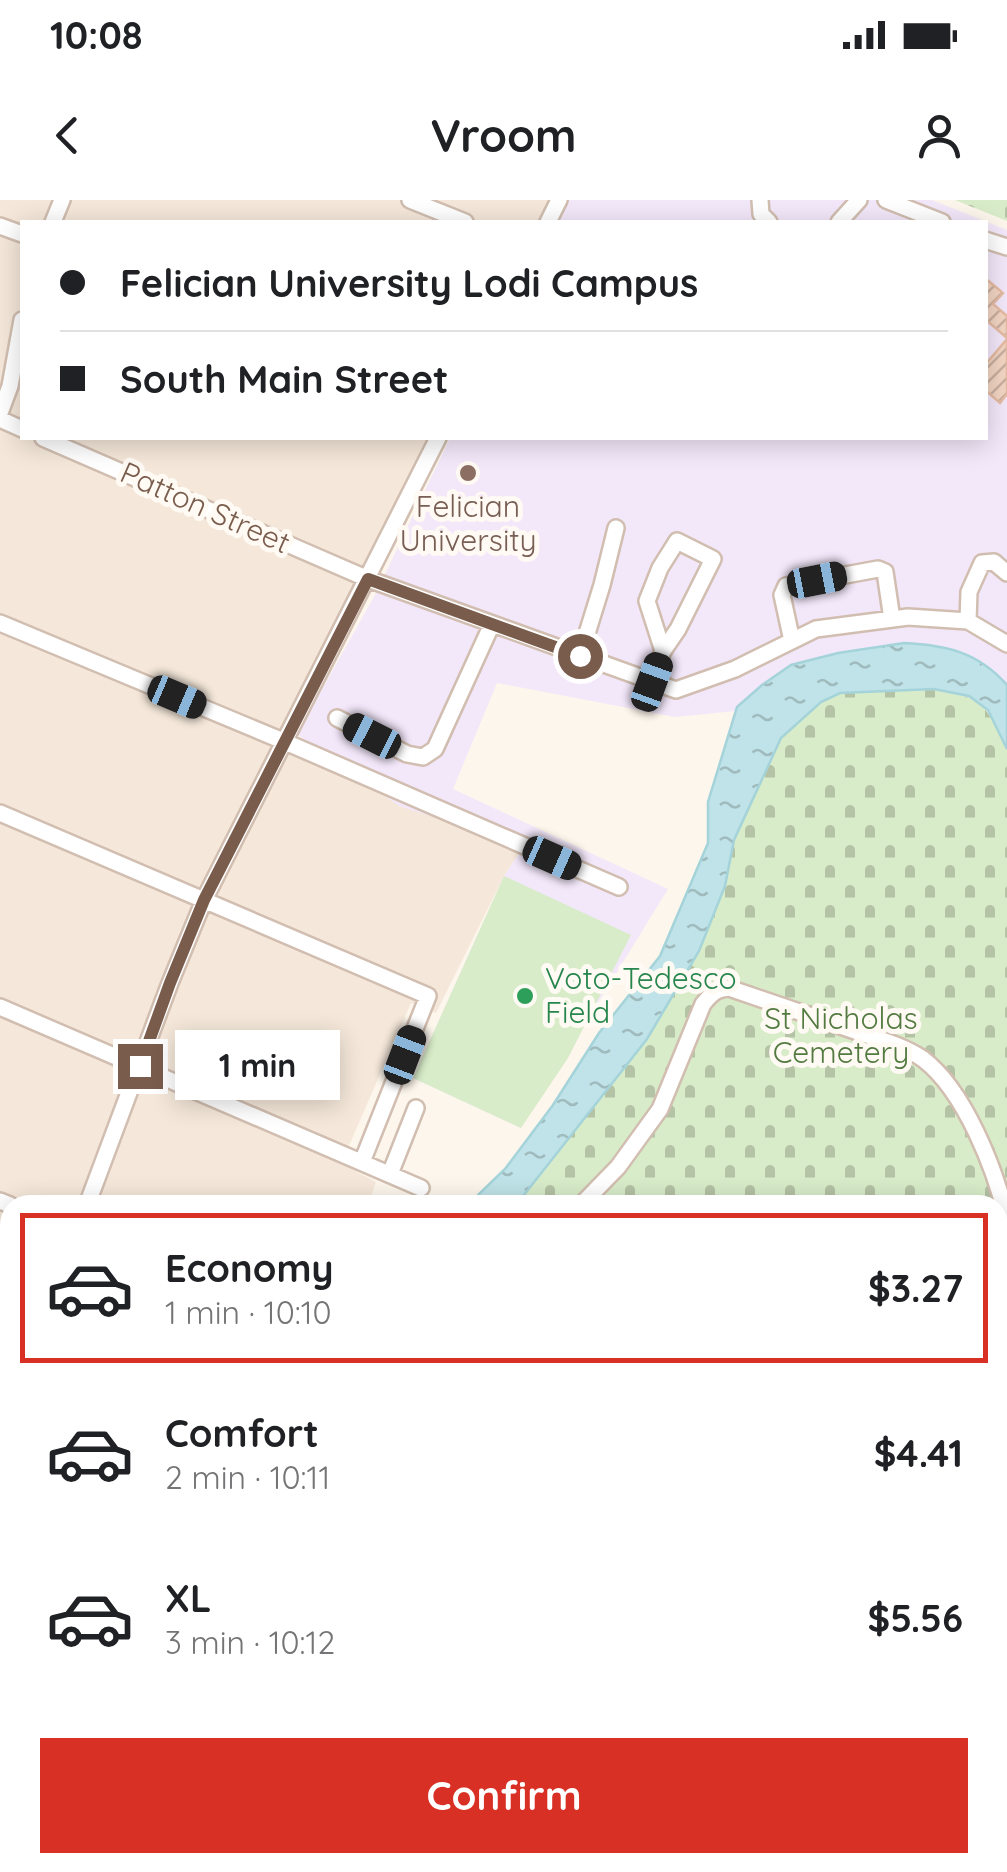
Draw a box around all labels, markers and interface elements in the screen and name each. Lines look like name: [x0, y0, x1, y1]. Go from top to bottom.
text: 10:08: [50, 11, 143, 59]
text: Vroom: [430, 107, 577, 163]
icon: back: [40, 108, 95, 163]
icon: person: [912, 108, 967, 163]
text: Felician University Lodi Campus: [120, 259, 698, 307]
text: South Main Street: [120, 355, 449, 403]
street label: Patton Street: [115, 453, 296, 561]
marker: Felician University: [457, 462, 479, 484]
place label: Felician University: [399, 487, 537, 559]
car: [785, 560, 849, 600]
route start: [558, 634, 603, 679]
car: [628, 649, 676, 715]
car: [144, 671, 210, 723]
car: [338, 709, 406, 763]
car: [518, 832, 586, 884]
place label: Voto-Tedesco Field: [545, 959, 737, 1031]
marker: Voto-Tedesco Field: [514, 985, 536, 1007]
park label: St Nicholas Cemetery: [764, 999, 918, 1071]
car: [380, 1022, 430, 1088]
callout: 1 min: [175, 1031, 340, 1101]
route end: [118, 1044, 163, 1089]
text: 1 min: [219, 1045, 296, 1085]
icon: car: [45, 1243, 135, 1333]
text: Economy: [165, 1244, 334, 1292]
text: $3.27: [868, 1264, 963, 1312]
text: 1 min · 10:10: [165, 1292, 332, 1332]
icon: car: [45, 1408, 135, 1498]
text: Comfort: [165, 1409, 319, 1457]
text: $4.41: [874, 1429, 963, 1477]
text: 2 min · 10:11: [165, 1457, 330, 1497]
icon: car: [45, 1573, 135, 1663]
text: XL: [165, 1574, 211, 1622]
text: $5.56: [868, 1594, 963, 1642]
text: 3 min · 10:12: [165, 1622, 335, 1662]
button: Confirm: [40, 1738, 968, 1853]

